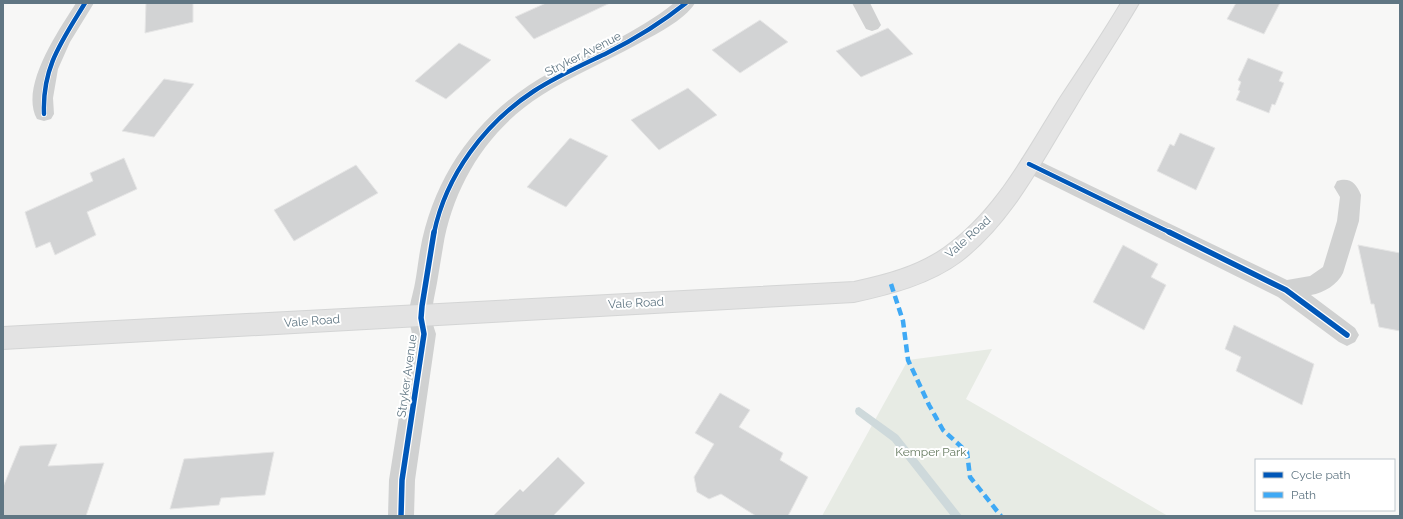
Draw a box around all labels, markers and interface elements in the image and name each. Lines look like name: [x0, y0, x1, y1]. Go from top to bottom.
street label: Stryker Avenue: [543, 29, 623, 79]
street label: Vale Road: [942, 213, 994, 261]
street label: Vale Road: [608, 295, 664, 311]
street label: Vale Road: [283, 312, 341, 330]
street label: Stryker Avenue: [394, 334, 420, 418]
park label: Kemper Park: [895, 445, 967, 459]
legend: [1255, 459, 1395, 511]
text: Cycle path: [1291, 468, 1350, 482]
text: Path: [1291, 488, 1316, 502]

